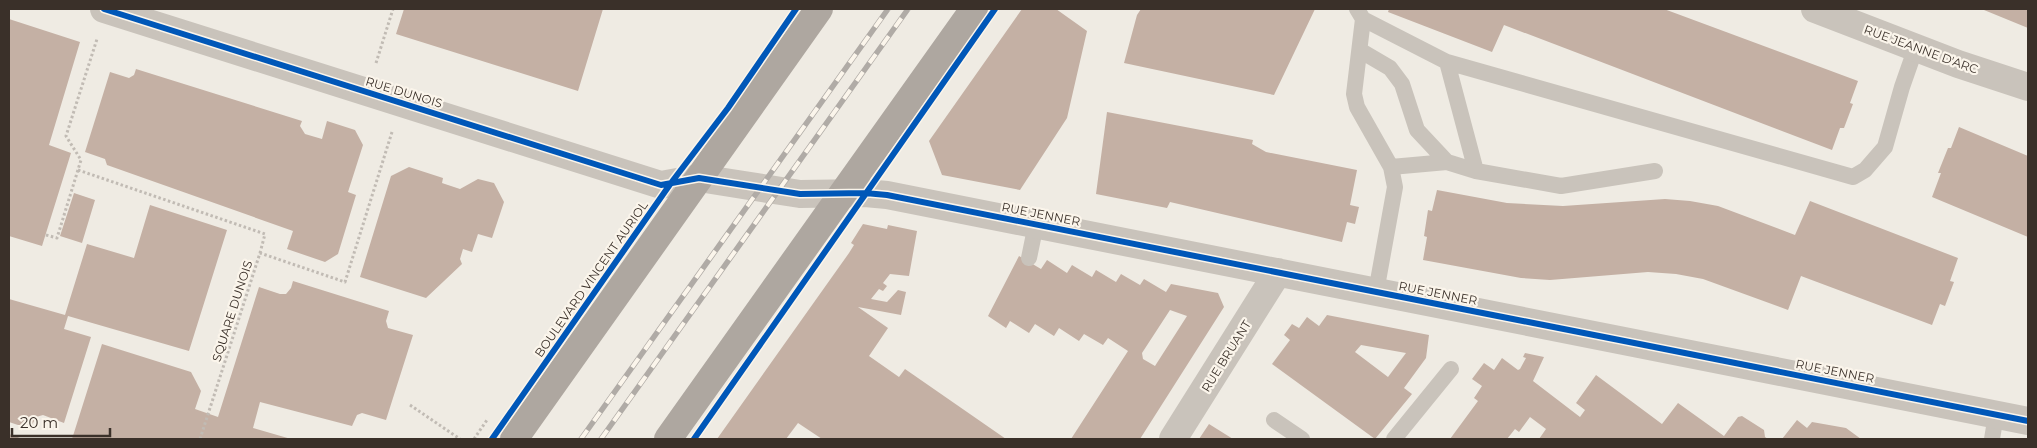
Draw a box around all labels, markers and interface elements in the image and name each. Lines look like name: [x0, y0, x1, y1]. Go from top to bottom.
street label: RUE JEANNE D'ARC: [1862, 21, 1980, 77]
street label: RUE DUNOIS: [364, 73, 444, 111]
street label: BOULEVARD VINCENT AURIOL: [531, 198, 651, 360]
street label: RUE JENNER: [1000, 199, 1082, 229]
street label: SQUARE DUNOIS: [209, 259, 255, 363]
street label: RUE JENNER: [1397, 278, 1479, 308]
street label: RUE BRUANT: [1198, 317, 1254, 395]
street label: RUE JENNER: [1794, 356, 1876, 386]
scale bar: [12, 406, 110, 438]
text: 20 m: [20, 413, 58, 432]

